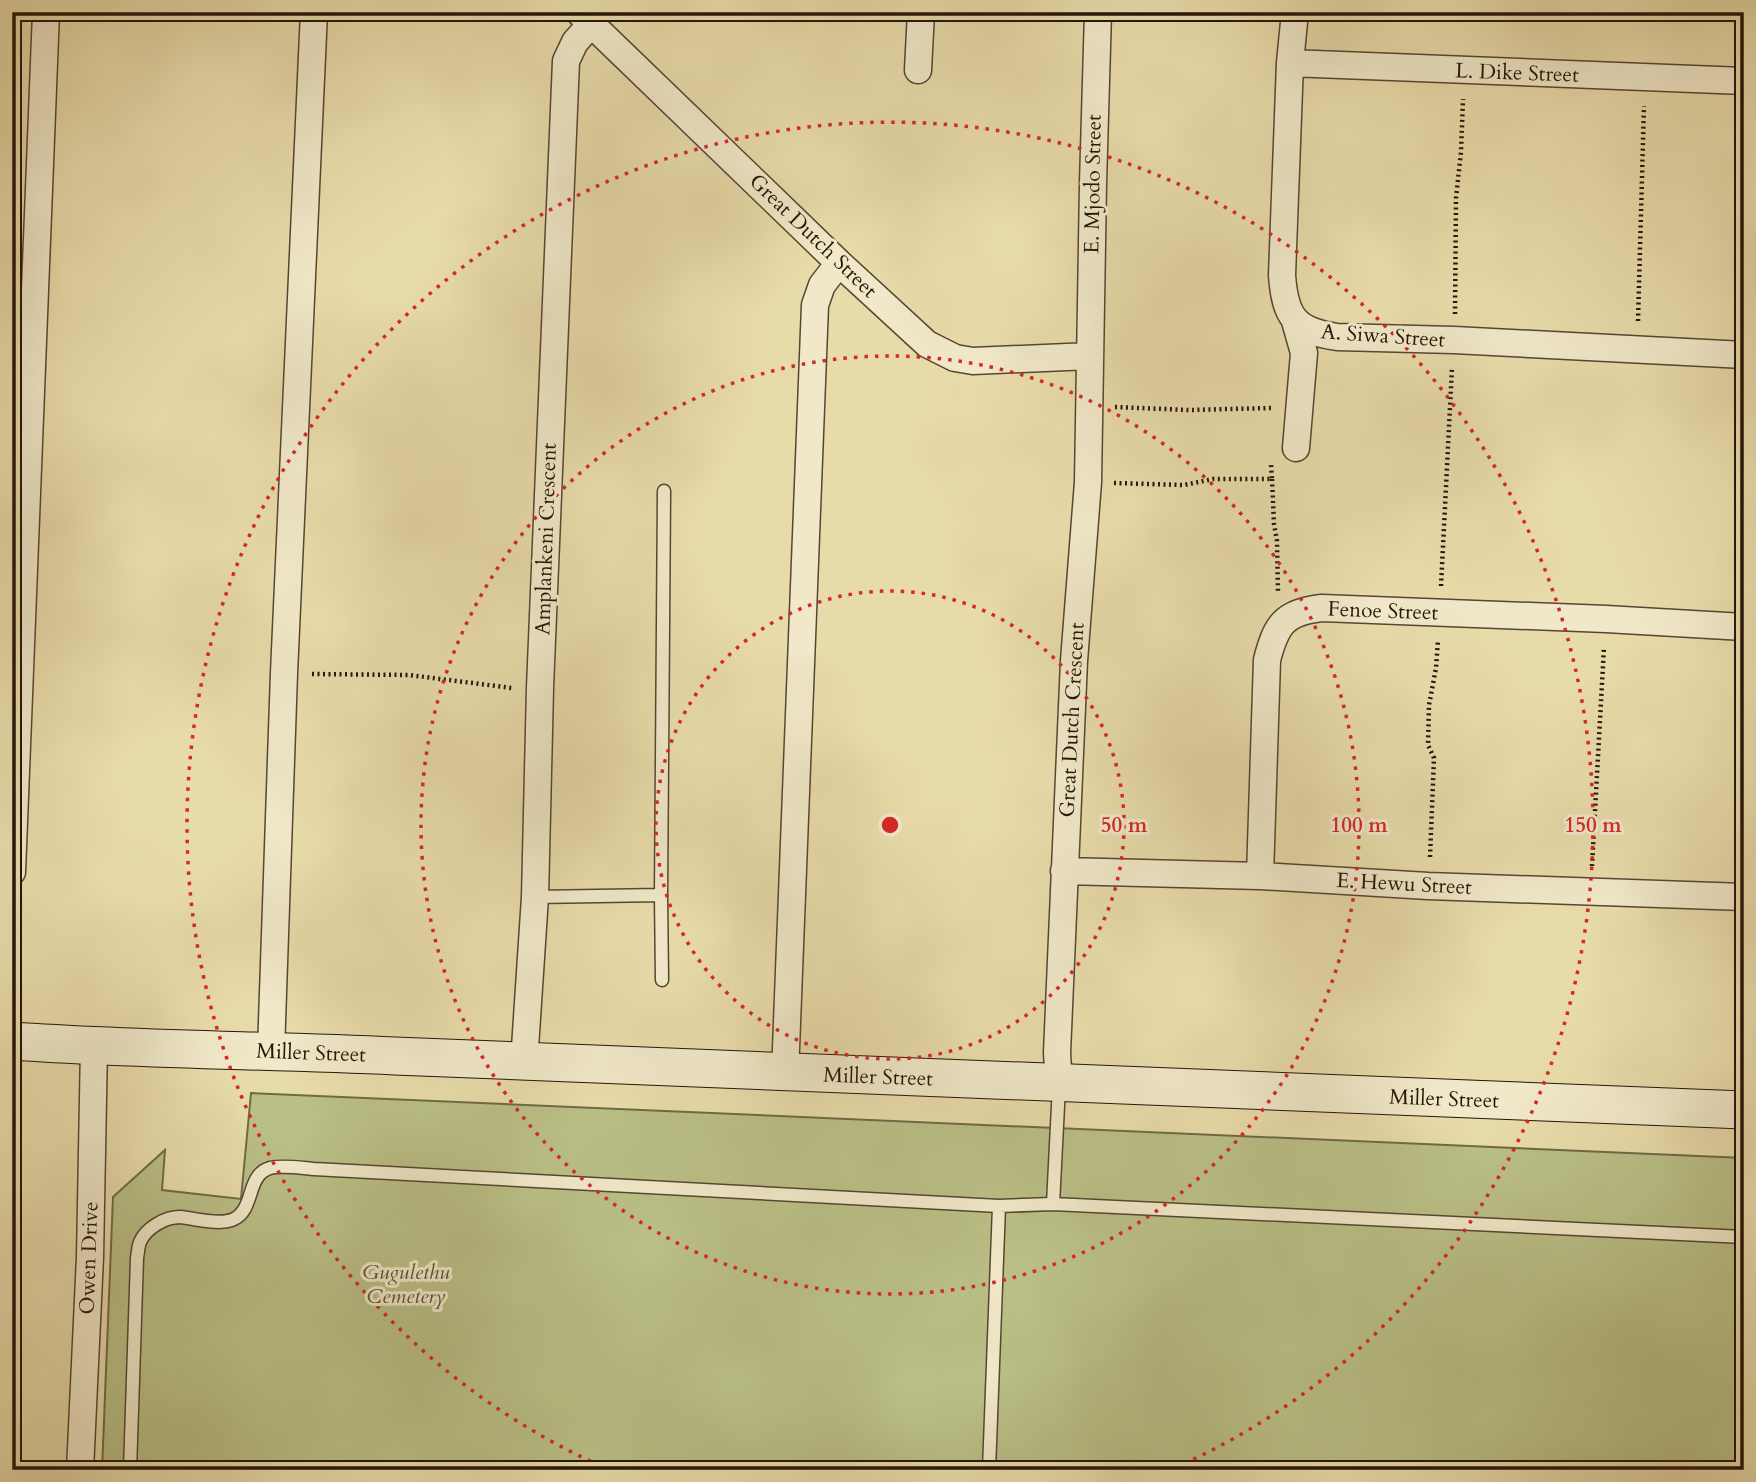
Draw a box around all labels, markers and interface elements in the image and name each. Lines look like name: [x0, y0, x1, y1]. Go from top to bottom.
street label: L. Dike Street: [1455, 56, 1580, 90]
street label: E. Mjodo Street: [1077, 114, 1109, 254]
street label: Great Dutch Street: [743, 167, 884, 305]
street label: A. Siwa Street: [1320, 317, 1446, 355]
street label: Amplankeni Crescent: [528, 442, 564, 636]
street label: Fenoe Street: [1327, 595, 1439, 627]
street label: Great Dutch Crescent: [1052, 621, 1092, 818]
text: 50 m: [1101, 811, 1148, 840]
text: 100 m: [1330, 811, 1388, 840]
text: 150 m: [1564, 811, 1622, 840]
centre of rings: [878, 813, 902, 837]
street label: E. Hewu Street: [1336, 866, 1473, 902]
street label: Miller Street: [256, 1037, 367, 1069]
street label: Miller Street: [823, 1061, 934, 1093]
street label: Miller Street: [1389, 1083, 1500, 1115]
street label: Owen Drive: [73, 1201, 105, 1315]
park label: Gugulethu Cemetery: [362, 1258, 450, 1311]

